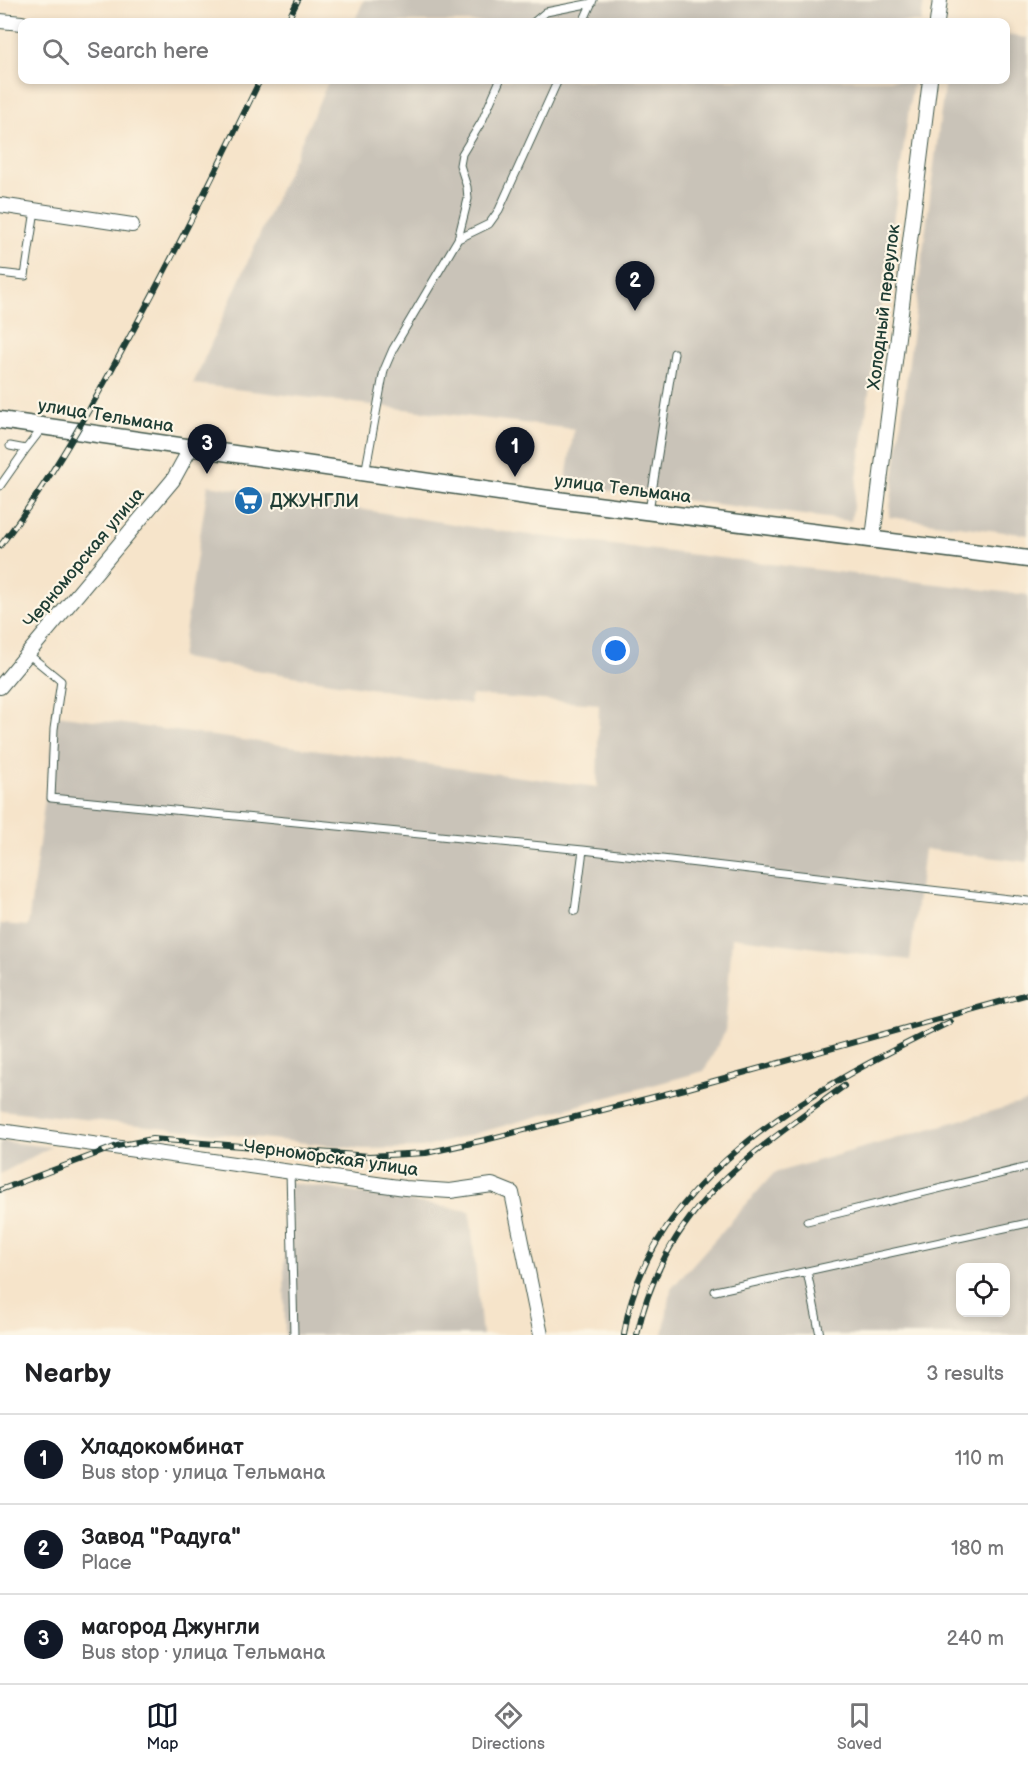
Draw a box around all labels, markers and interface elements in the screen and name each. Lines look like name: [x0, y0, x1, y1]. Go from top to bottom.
search box: [18, 18, 1010, 84]
icon: search: [39, 35, 72, 68]
text: Search here: [87, 38, 209, 65]
street label: Холодный переулок: [863, 223, 905, 391]
pin: 2: [616, 262, 654, 311]
street label: улица Тельмана: [36, 395, 176, 437]
pin: 3: [188, 424, 226, 474]
pin: 1: [496, 428, 534, 477]
street label: улица Тельмана: [553, 470, 693, 508]
street label: Черноморская улица: [19, 483, 149, 632]
supermarket icon: ДЖУНГЛИ: [233, 485, 265, 517]
place label: ДЖУНГЛИ: [270, 491, 359, 512]
your location: [601, 636, 630, 665]
street label: Черноморская улица: [242, 1135, 420, 1181]
map controls: [956, 1263, 1010, 1317]
button: locate: [956, 1263, 1010, 1317]
text: Nearby: [24, 1359, 111, 1390]
text: 3 results: [926, 1362, 1004, 1386]
text: Хладокомбинат: [81, 1434, 244, 1461]
text: 1: [39, 1447, 48, 1471]
text: 110 m: [955, 1447, 1004, 1471]
text: Bus stop · улица Тельмана: [81, 1461, 325, 1485]
text: Завод "Радуга": [81, 1524, 241, 1551]
text: 2: [38, 1537, 49, 1561]
text: 180 m: [951, 1537, 1004, 1561]
text: Place: [81, 1551, 132, 1575]
text: магород Джунгли: [81, 1614, 260, 1641]
text: 3: [38, 1627, 49, 1651]
text: 240 m: [947, 1627, 1004, 1651]
text: Bus stop · улица Тельмана: [81, 1641, 325, 1665]
tab: Map: [146, 1699, 179, 1754]
tab: Directions: [471, 1699, 545, 1754]
tab: Saved: [837, 1699, 882, 1754]

